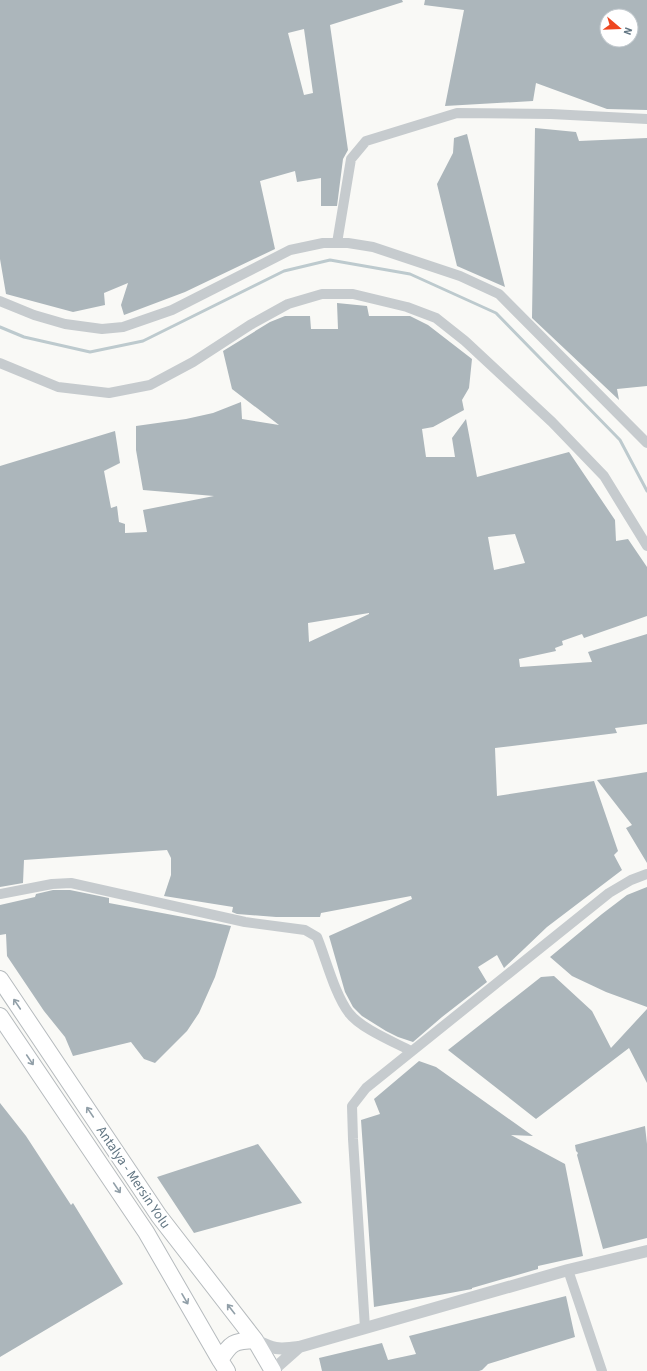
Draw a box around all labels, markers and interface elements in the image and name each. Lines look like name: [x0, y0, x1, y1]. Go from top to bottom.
north arrow: [599, 8, 639, 48]
text: N: [620, 25, 636, 37]
one-way arrow: [13, 999, 21, 1010]
one-way arrow: [26, 1054, 34, 1065]
one-way arrow: [85, 1107, 94, 1118]
street label: Antalya - Mersin Yolu: [91, 1122, 175, 1233]
one-way arrow: [113, 1183, 121, 1194]
one-way arrow: [181, 1293, 189, 1305]
one-way arrow: [226, 1303, 235, 1314]

